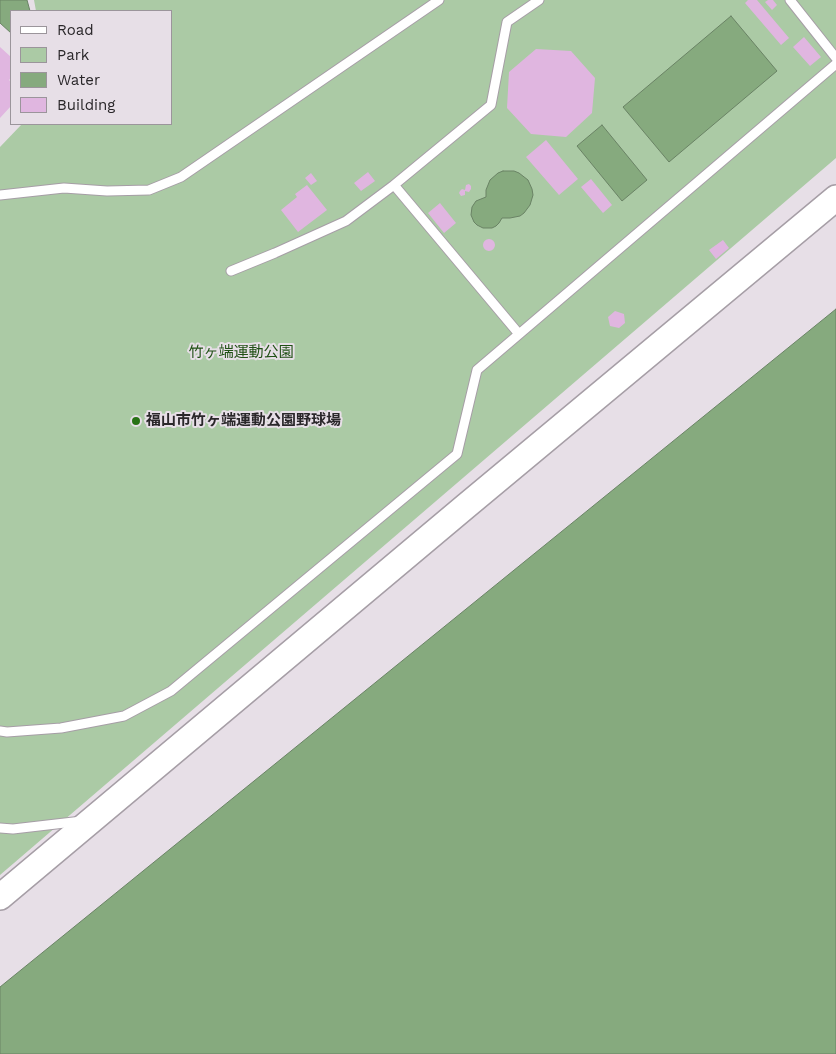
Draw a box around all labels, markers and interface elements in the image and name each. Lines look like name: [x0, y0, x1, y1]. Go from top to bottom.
legend: [10, 10, 172, 125]
text: Road: [57, 21, 94, 39]
text: Park: [57, 46, 89, 64]
text: Water: [57, 71, 100, 89]
text: Building: [57, 96, 115, 114]
park label: 竹ヶ端運動公園: [189, 344, 293, 362]
place label: 福山市竹ヶ端運動公園野球場: [146, 412, 341, 430]
marker: 福山市竹ヶ端運動公園野球場: [130, 415, 142, 427]

